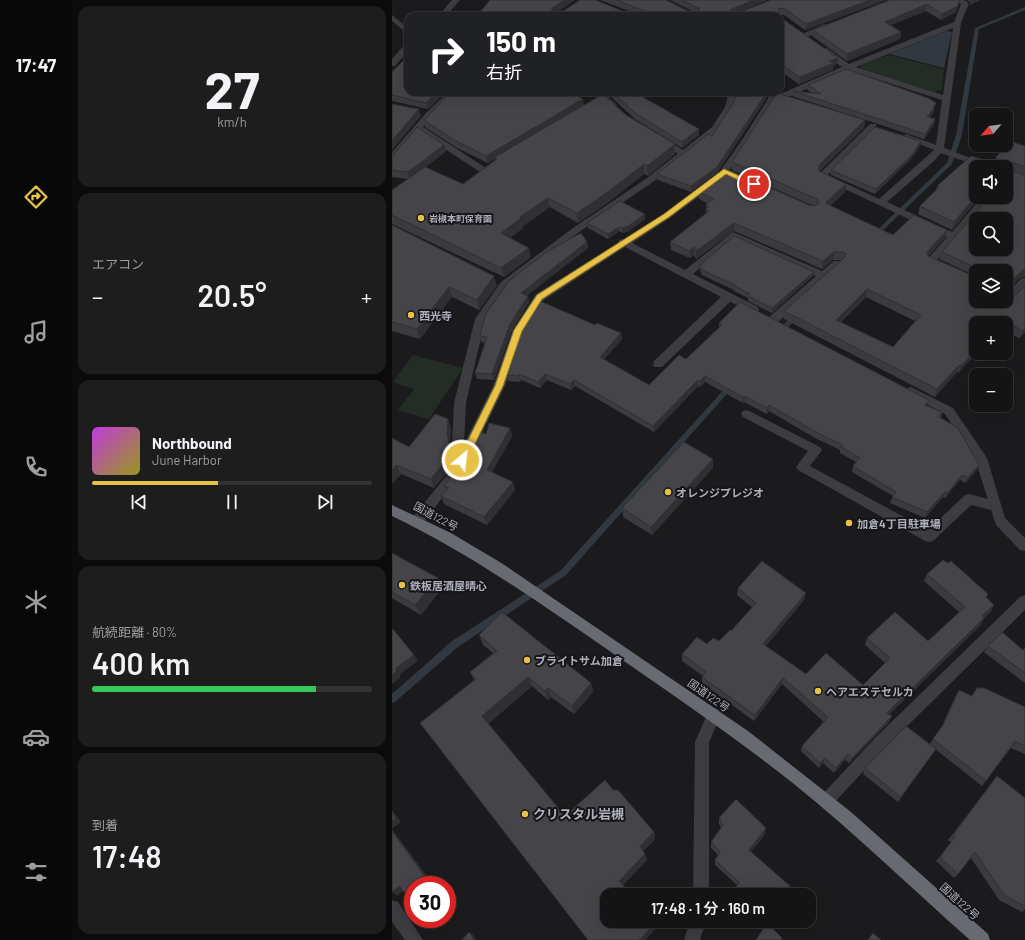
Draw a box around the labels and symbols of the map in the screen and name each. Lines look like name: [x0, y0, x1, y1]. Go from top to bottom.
north arrow: [969, 108, 1013, 152]
pin: [737, 167, 771, 201]
marker: 岩槻本町保育園: [416, 213, 426, 223]
place label: 岩槻本町保育園: [429, 213, 492, 224]
place label: 西光寺: [419, 309, 452, 322]
marker: 西光寺: [406, 310, 416, 320]
position arrow: [441, 439, 483, 481]
place label: オレンジプレジオ: [676, 486, 764, 499]
marker: オレンジプレジオ: [663, 487, 673, 497]
street label: 国道122号: [411, 499, 461, 533]
place label: 加倉4丁目駐車場: [857, 517, 941, 530]
marker: 加倉4丁目駐車場: [844, 518, 854, 528]
place label: 鉄板居酒屋晴心: [410, 579, 487, 592]
marker: 鉄板居酒屋晴心: [397, 580, 407, 590]
place label: ブライトサム加倉: [535, 654, 623, 667]
marker: ブライトサム加倉: [522, 655, 532, 665]
street label: 国道122号: [685, 676, 733, 714]
place label: ヘアエステセルカ: [826, 685, 914, 698]
marker: ヘアエステセルカ: [813, 686, 823, 696]
place label: クリスタル岩槻: [533, 806, 624, 822]
marker: クリスタル岩槻: [520, 809, 530, 819]
speed limit sign: 30: [404, 876, 456, 928]
street label: 国道122号: [938, 880, 982, 922]

